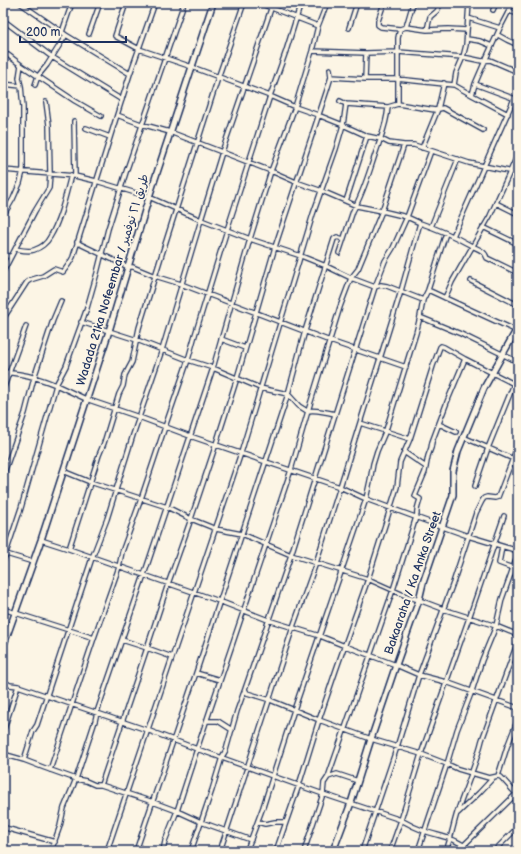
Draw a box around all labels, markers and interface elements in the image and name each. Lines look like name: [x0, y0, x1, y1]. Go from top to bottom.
scale bar: [20, 18, 126, 44]
text: 200 m: [26, 25, 60, 40]
street label: Wadada 21ka Nofeembar / طريق ٢١ نوفمبر: [74, 172, 152, 388]
street label: Bakaaraha / Ka Anka Street: [381, 509, 445, 657]

